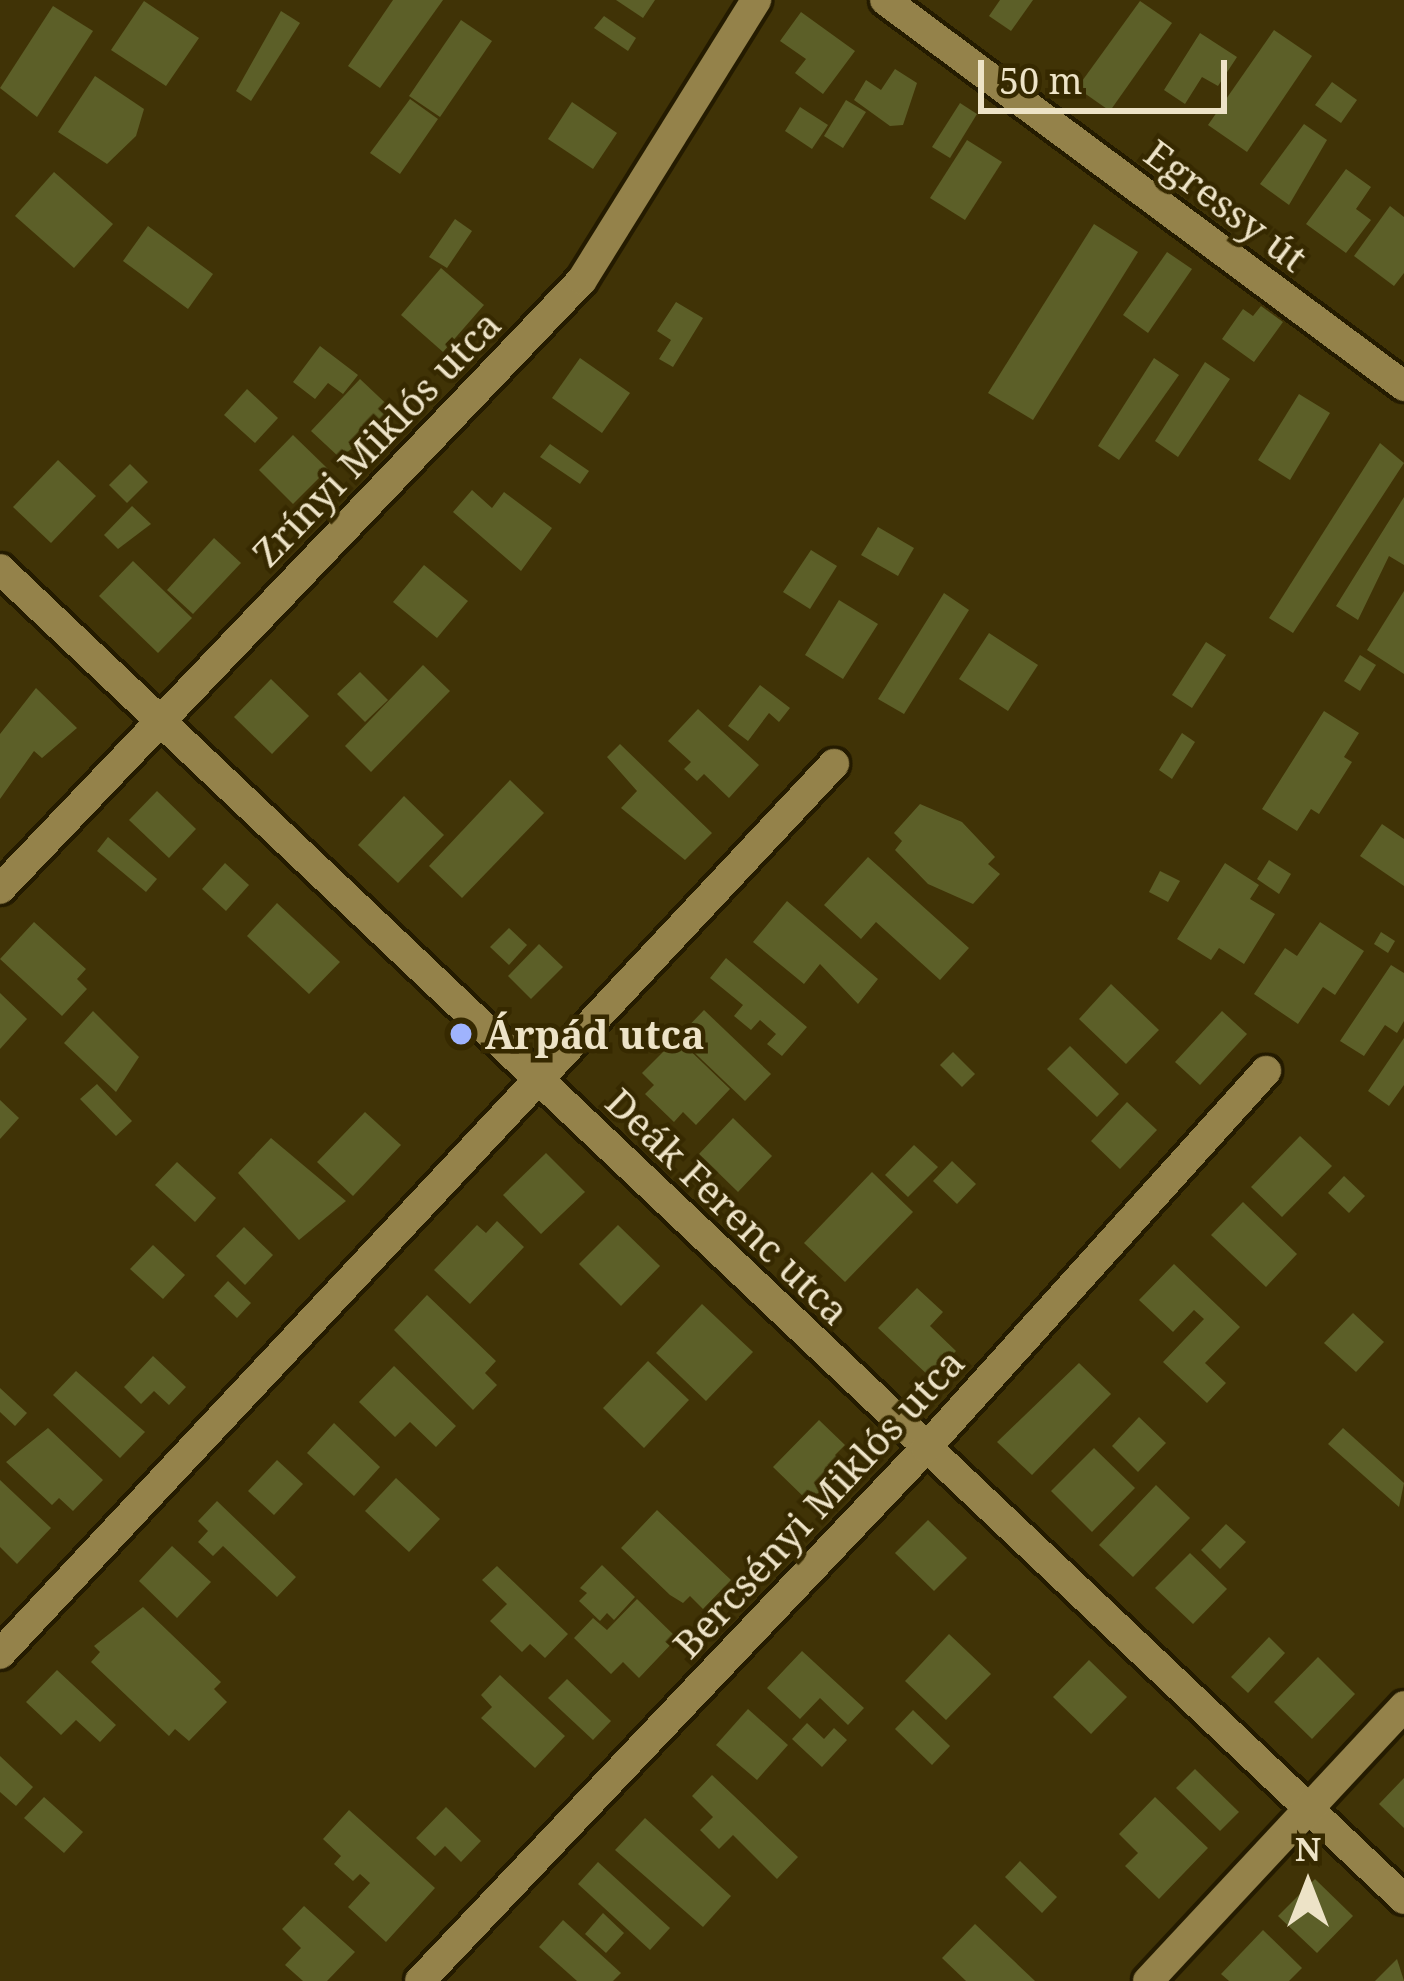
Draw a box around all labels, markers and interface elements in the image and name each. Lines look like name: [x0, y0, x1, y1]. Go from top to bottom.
scale bar: [984, 36, 1233, 110]
text: 50 m: [999, 56, 1083, 105]
street label: Egressy út: [1136, 129, 1316, 281]
street label: Zrínyi Miklós utca: [242, 301, 510, 575]
place label: Árpád utca: [485, 1011, 705, 1057]
marker: Árpád utca: [448, 1021, 474, 1047]
street label: Deák Ferenc utca: [597, 1078, 859, 1334]
street label: Bercsényi Miklós utca: [663, 1339, 973, 1667]
north arrow: [1248, 1825, 1368, 1945]
text: N: [1295, 1826, 1321, 1871]

